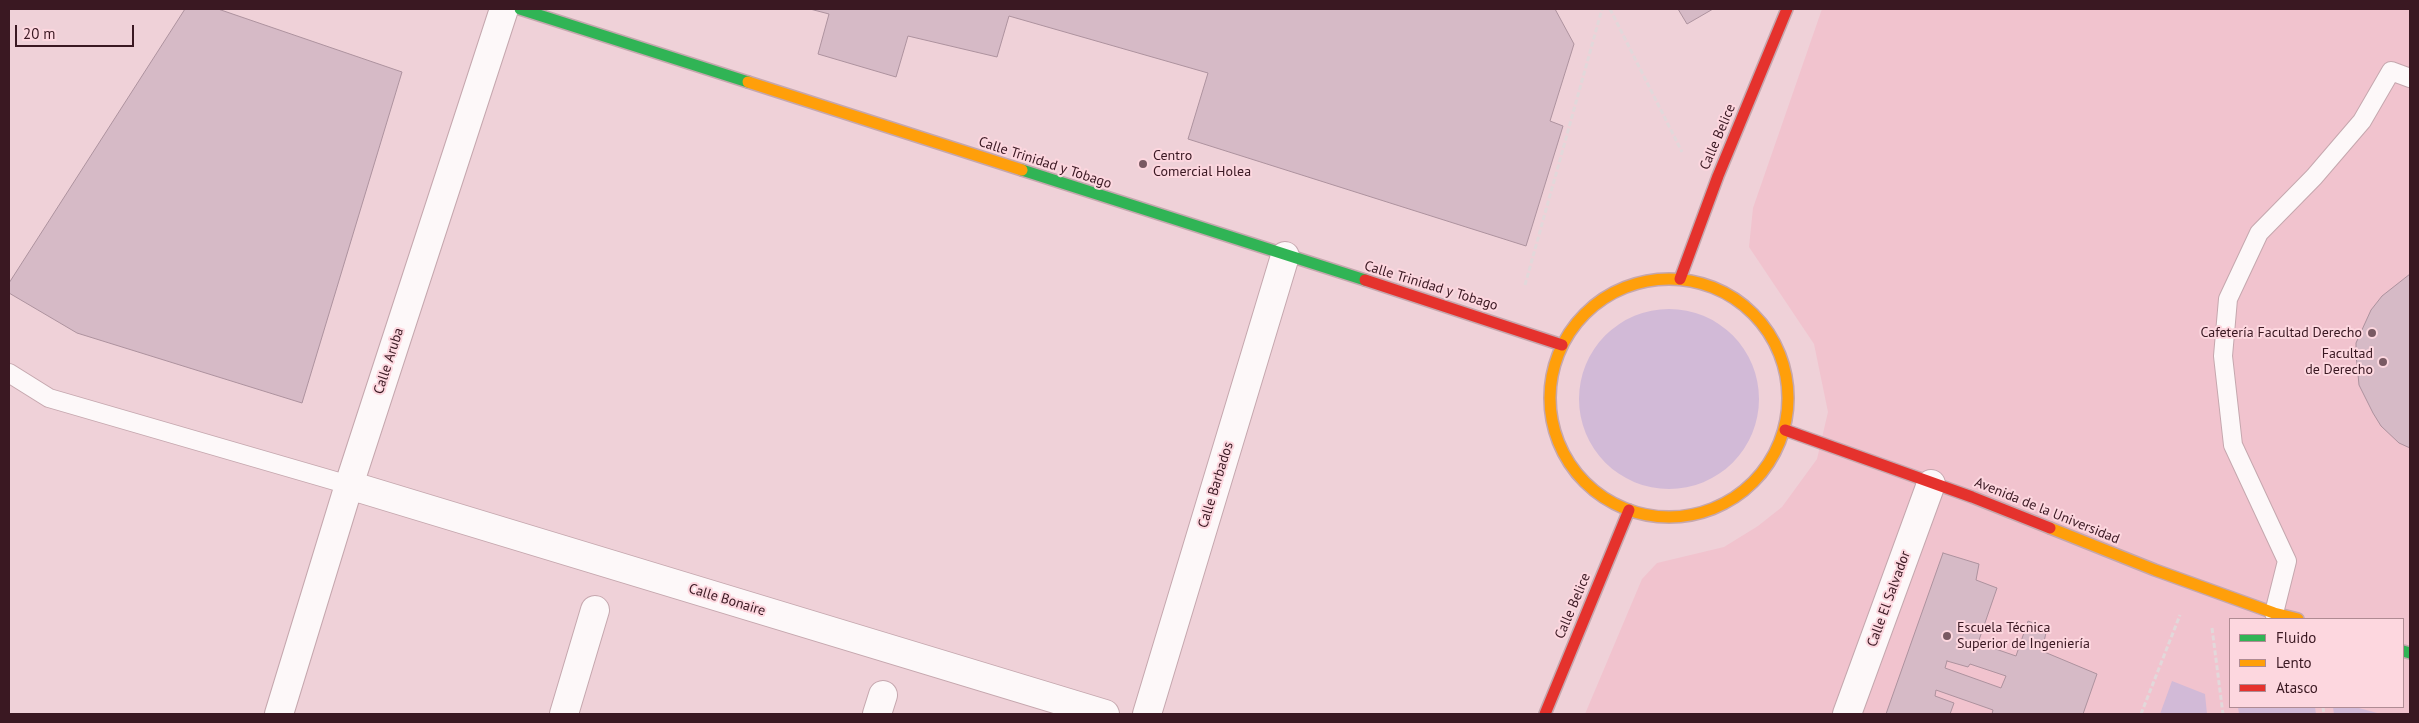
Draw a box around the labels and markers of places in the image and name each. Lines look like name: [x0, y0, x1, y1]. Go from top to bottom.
place label: Centro Comercial Holea: [1153, 148, 1251, 180]
marker: Centro Comercial Holea: [1137, 158, 1149, 170]
place label: Cafetería Facultad Derecho: [2200, 325, 2362, 341]
marker: Cafetería Facultad Derecho: [2366, 327, 2378, 339]
place label: Facultad de Derecho: [2305, 346, 2373, 378]
marker: Facultad de Derecho: [2377, 356, 2389, 368]
place label: Escuela Técnica Superior de Ingeniería: [1957, 620, 2090, 652]
marker: Escuela Técnica Superior de Ingeniería: [1941, 630, 1953, 642]

